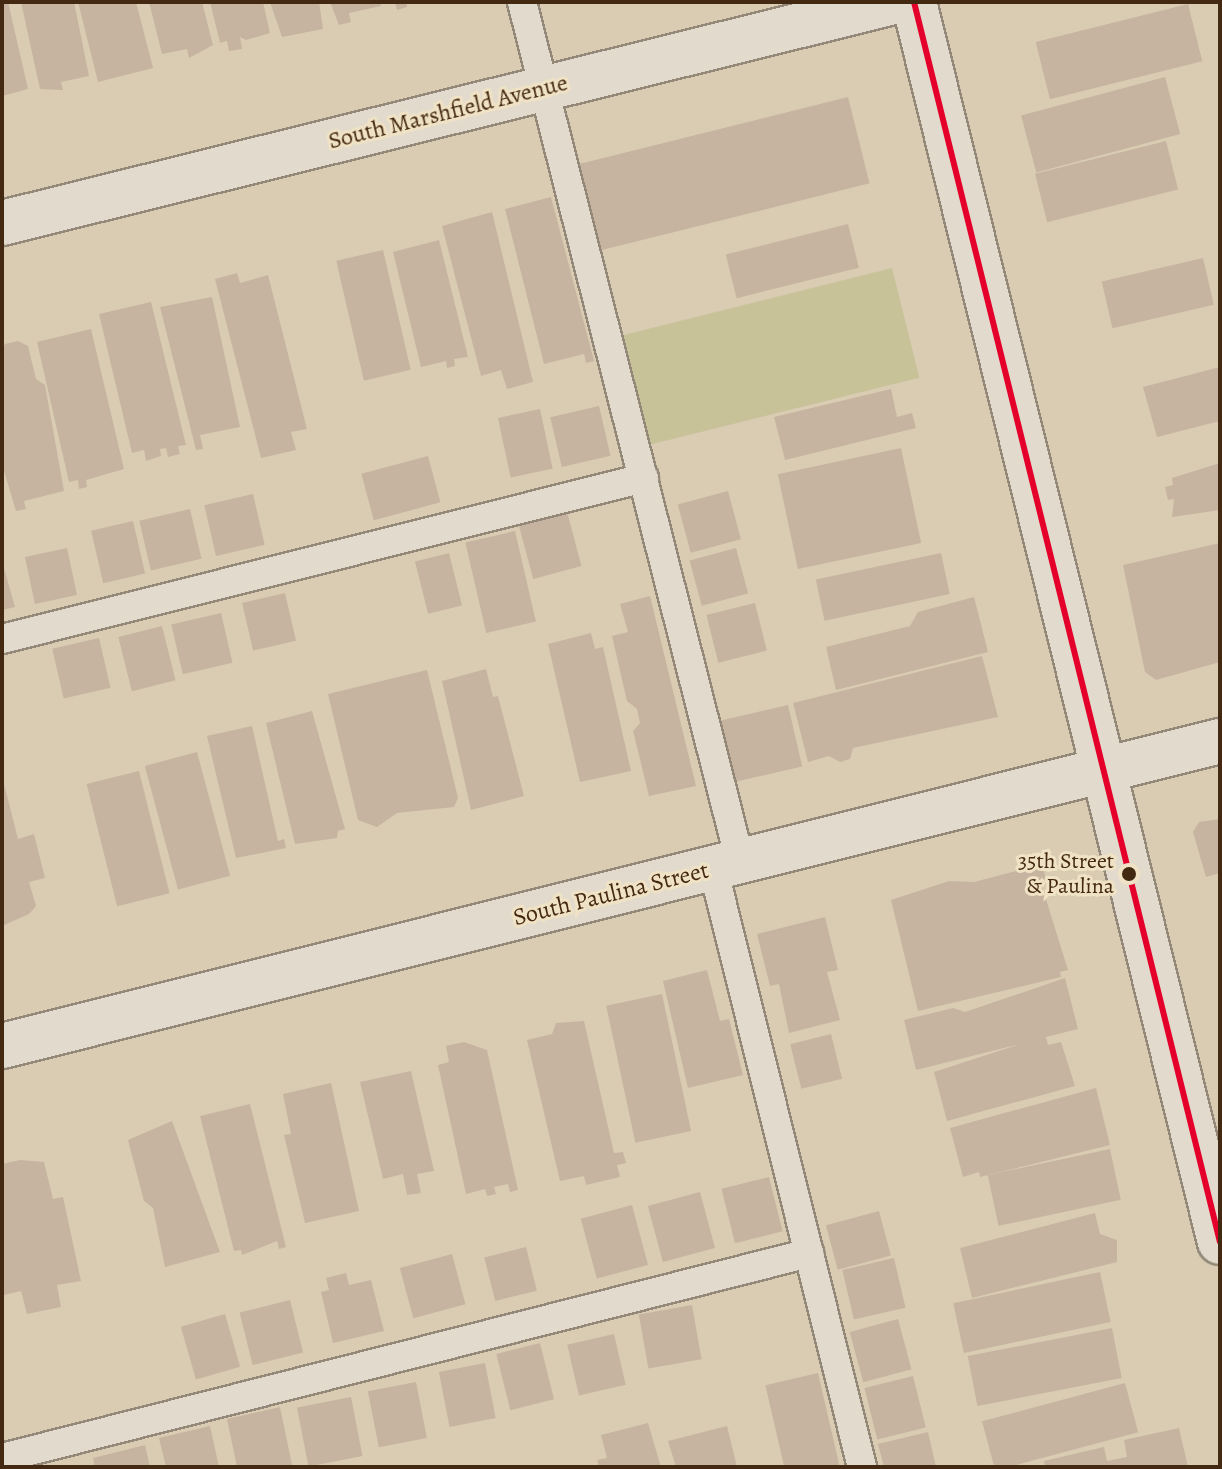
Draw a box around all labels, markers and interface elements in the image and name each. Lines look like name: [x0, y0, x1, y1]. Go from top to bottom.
street label: South Marshfield Avenue: [325, 68, 571, 156]
place label: 35th Street & Paulina: [1018, 848, 1114, 900]
street label: South Paulina Street: [510, 856, 712, 932]
marker: 35th Street & Paulina: [1121, 866, 1137, 882]

